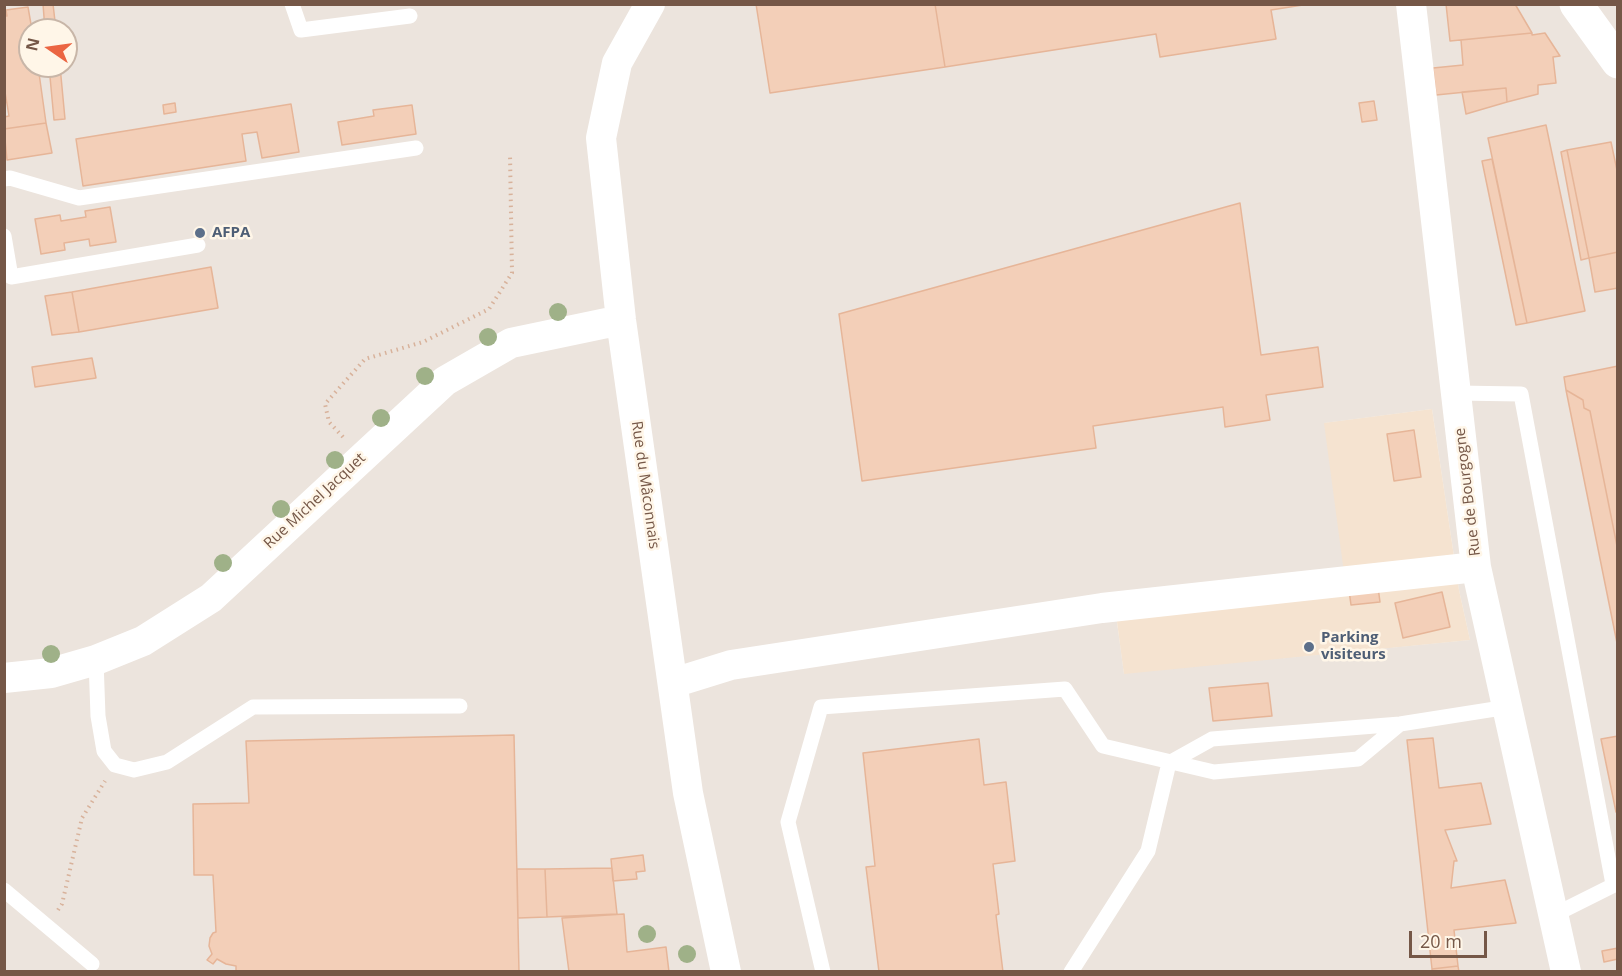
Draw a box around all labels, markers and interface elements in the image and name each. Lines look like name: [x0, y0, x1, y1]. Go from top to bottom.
north arrow: [18, 18, 78, 78]
text: N: [20, 36, 45, 53]
place label: AFPA: [212, 224, 250, 242]
marker: AFPA: [193, 226, 207, 240]
street label: Rue du Mâconnais: [627, 420, 663, 550]
street label: Rue de Bourgogne: [1451, 427, 1485, 557]
street label: Rue Michel Jacquet: [261, 449, 369, 553]
place label: Parking visiteurs: [1321, 629, 1386, 664]
marker: Parking visiteurs: [1302, 640, 1316, 654]
scale bar: [1412, 919, 1490, 957]
text: 20 m: [1420, 929, 1462, 953]

